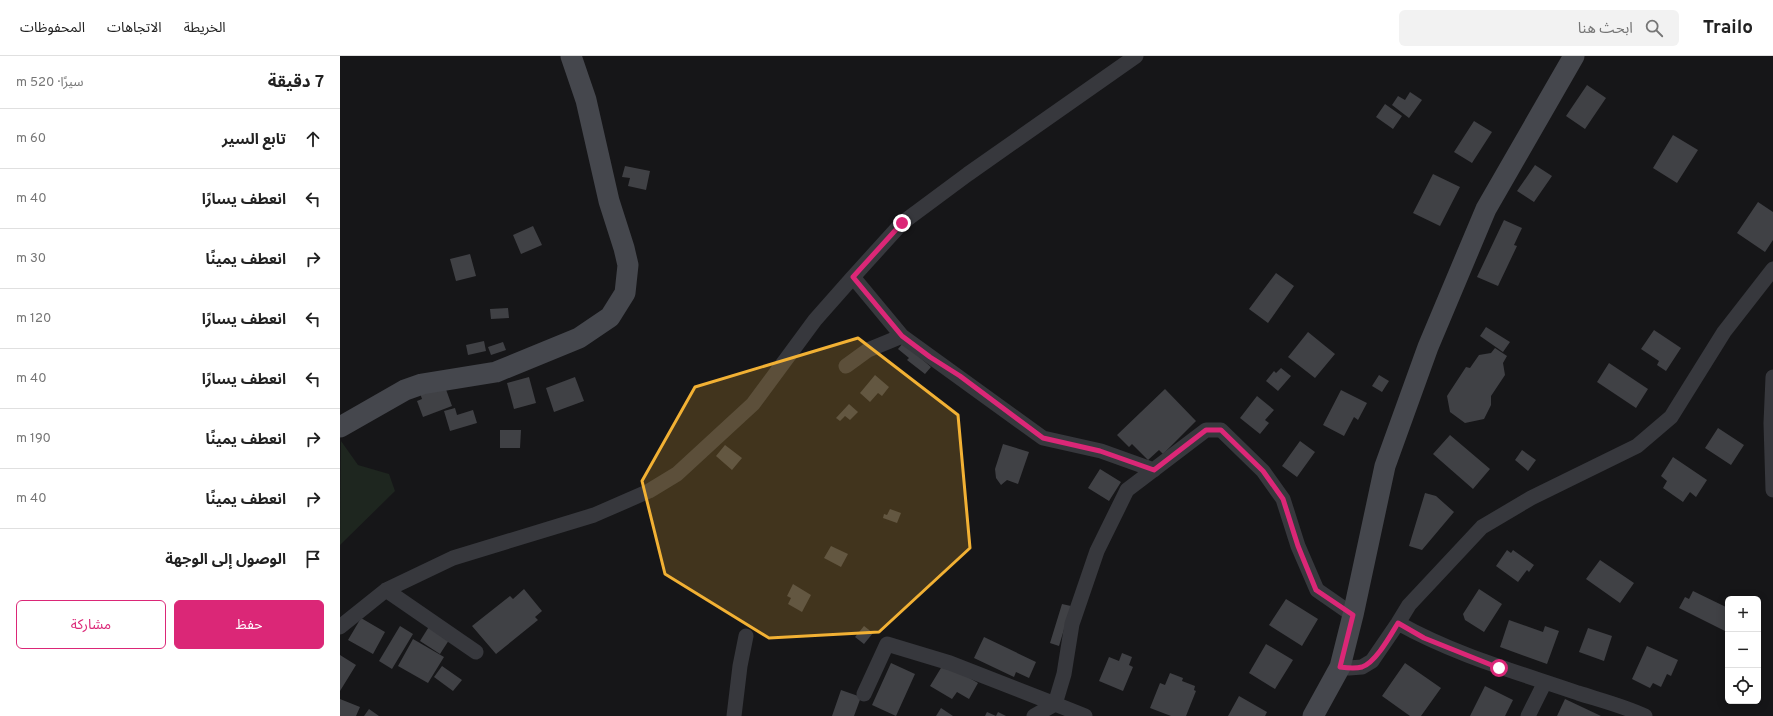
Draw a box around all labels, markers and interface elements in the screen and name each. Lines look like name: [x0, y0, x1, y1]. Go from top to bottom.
search box: [1399, 10, 1679, 46]
text: Trailo: [1703, 16, 1753, 40]
icon: search: [1643, 17, 1665, 39]
text: المحفوظات: [20, 20, 85, 37]
text: الاتجاهات: [107, 20, 162, 37]
text: الخريطة: [184, 20, 226, 37]
text: ابحث هنا: [1578, 20, 1633, 39]
text: 7 دقيقة: [268, 72, 324, 94]
text: سيرًا · 520 m: [16, 75, 83, 91]
icon: ahead: [302, 128, 324, 150]
text: 60 m: [16, 131, 46, 147]
text: تابع السير: [222, 131, 286, 150]
icon: left: [302, 188, 324, 210]
text: 40 m: [16, 191, 47, 207]
text: انعطف يسارًا: [202, 191, 286, 210]
route end: [893, 214, 911, 232]
icon: right: [302, 248, 324, 270]
text: 30 m: [16, 251, 46, 267]
text: انعطف يمينًا: [206, 251, 286, 270]
icon: left: [302, 308, 324, 330]
text: 120 m: [16, 311, 51, 327]
text: انعطف يسارًا: [202, 311, 286, 330]
icon: left: [302, 368, 324, 390]
text: 40 m: [16, 371, 47, 387]
text: انعطف يسارًا: [202, 371, 286, 390]
icon: right: [302, 428, 324, 450]
text: 190 m: [16, 431, 51, 447]
text: انعطف يمينًا: [206, 431, 286, 450]
icon: right: [302, 488, 324, 510]
text: 40 m: [16, 491, 47, 507]
text: انعطف يمينًا: [206, 491, 286, 510]
icon: arrive: [302, 548, 324, 570]
text: الوصول إلى الوجهة: [165, 551, 286, 570]
map controls: [1725, 596, 1761, 704]
button: +: [1725, 596, 1761, 632]
button: مشاركة: [16, 600, 166, 649]
button: حفظ: [174, 600, 324, 649]
button: −: [1725, 632, 1761, 668]
route start: [1490, 659, 1508, 677]
button: locate: [1725, 668, 1761, 704]

